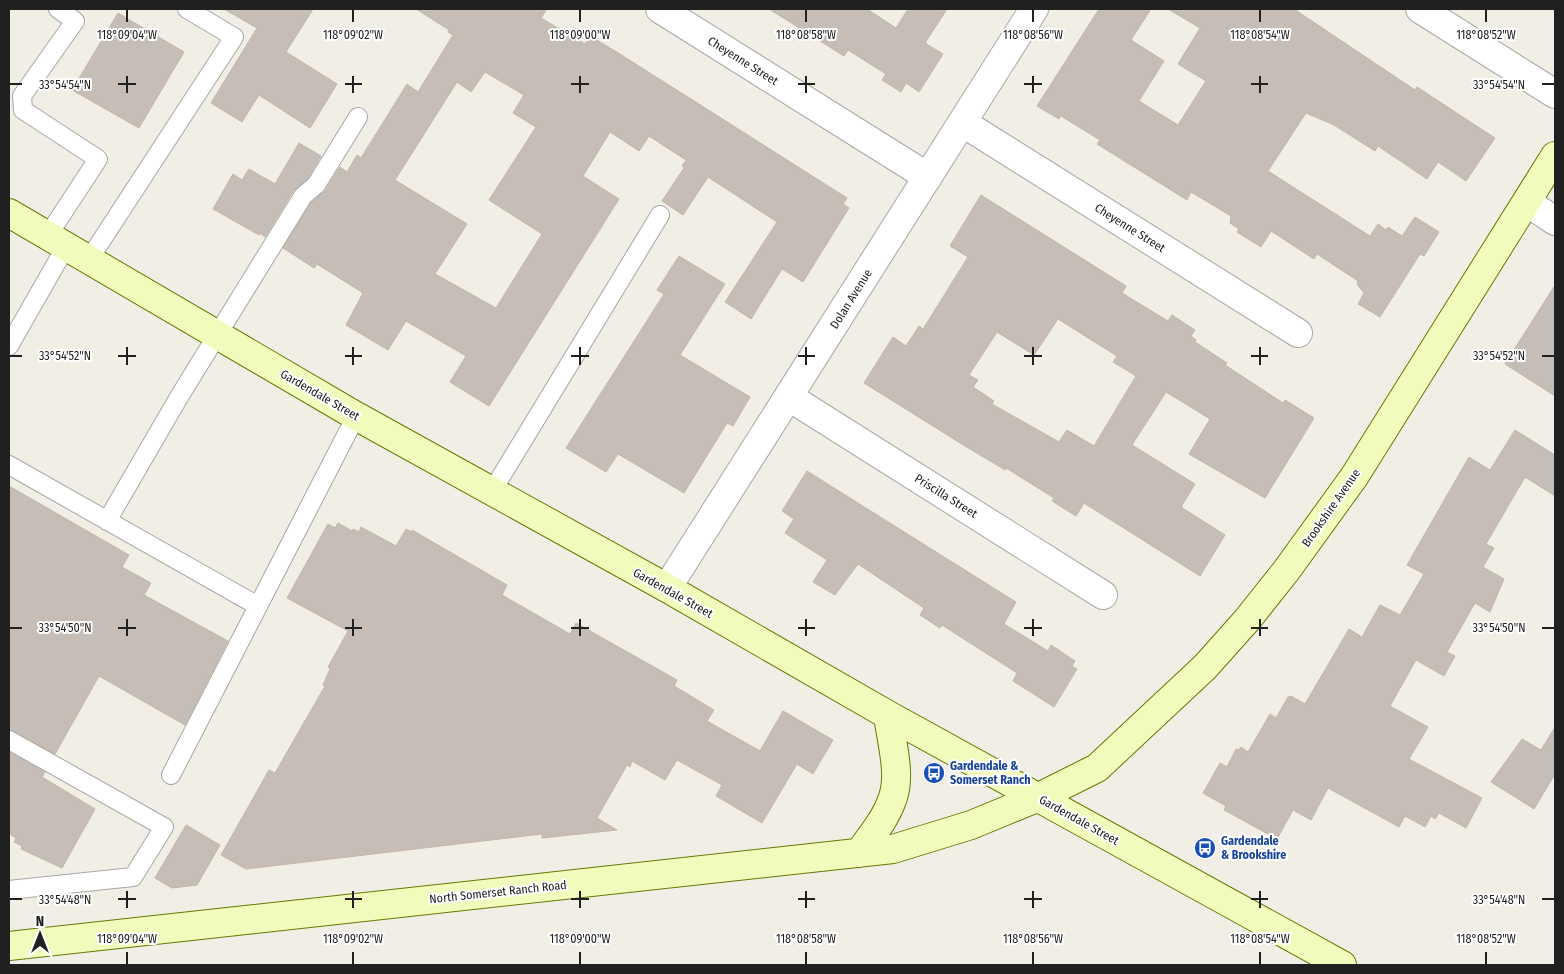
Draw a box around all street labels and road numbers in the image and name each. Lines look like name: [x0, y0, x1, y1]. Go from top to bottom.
street label: Cheyenne Street: [705, 34, 781, 88]
street label: Cheyenne Street: [1092, 201, 1168, 255]
street label: Dolan Avenue: [827, 267, 875, 331]
street label: Gardendale Street: [278, 367, 362, 423]
street label: Brookshire Avenue: [1299, 466, 1363, 550]
street label: Priscilla Street: [912, 471, 980, 521]
street label: Gardendale Street: [631, 565, 715, 621]
street label: Gardendale Street: [1037, 792, 1121, 848]
street label: North Somerset Ranch Road: [429, 878, 567, 906]

